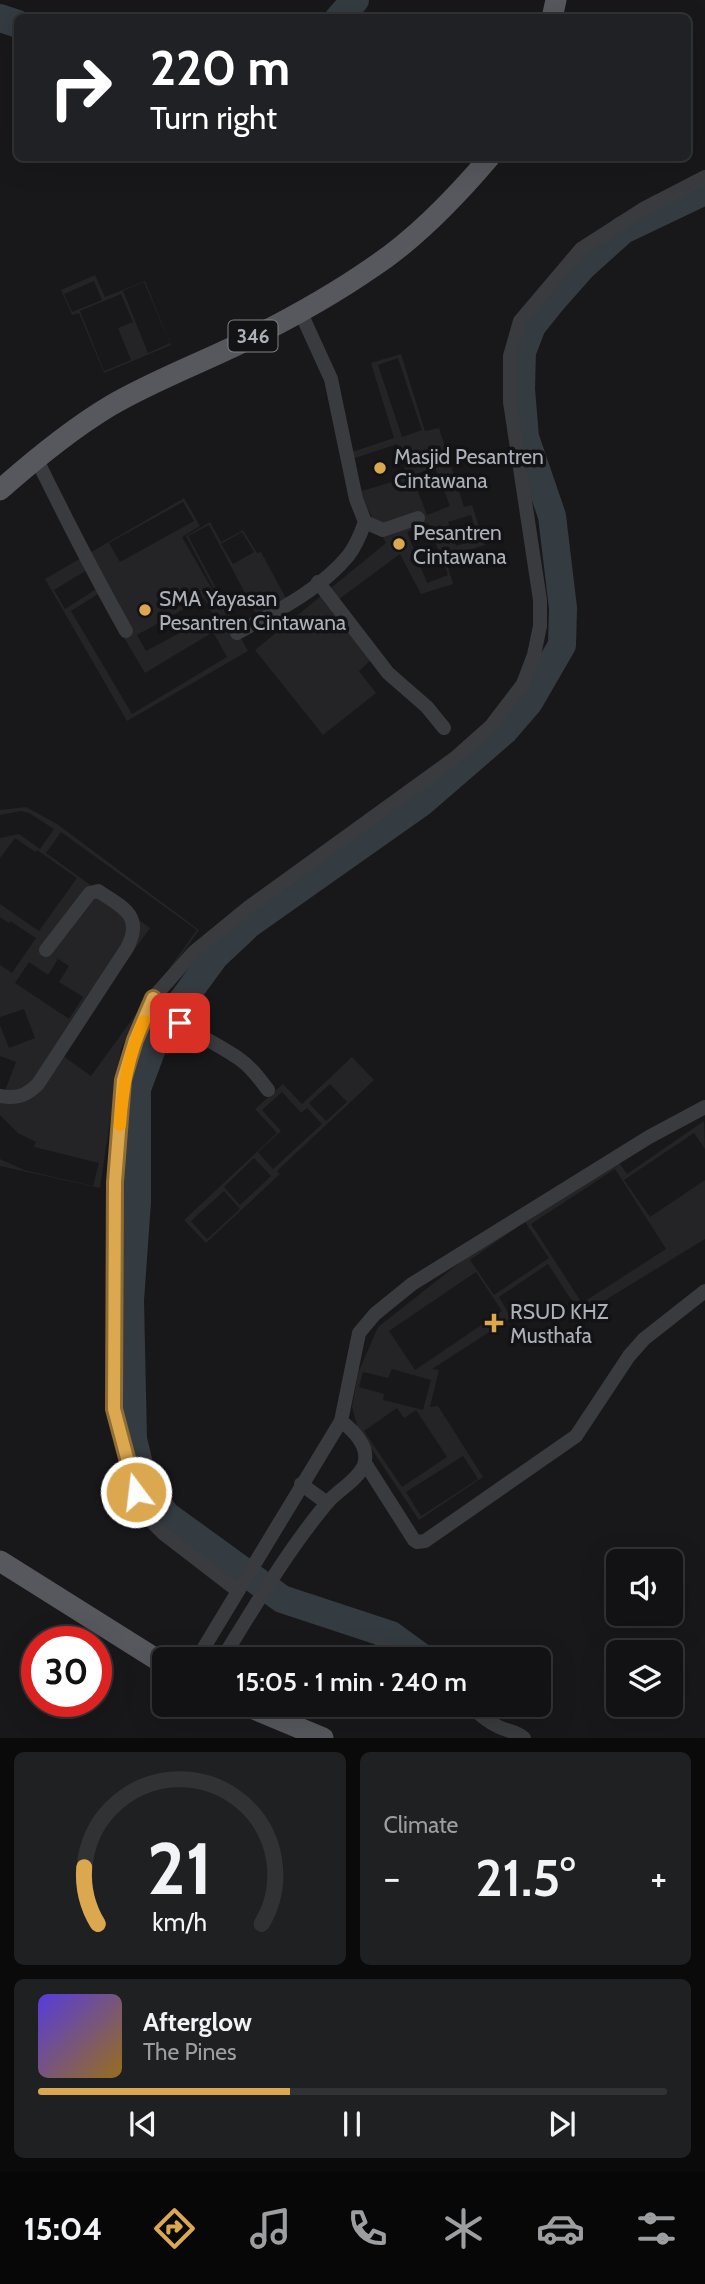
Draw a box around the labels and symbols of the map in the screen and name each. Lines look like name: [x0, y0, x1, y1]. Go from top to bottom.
road number: 346: [229, 320, 278, 352]
place label: Masjid Pesantren Cintawana: [394, 444, 544, 493]
marker: Masjid Pesantren Cintawana: [372, 460, 388, 476]
place label: Pesantren Cintawana: [413, 520, 507, 569]
marker: Pesantren Cintawana: [391, 536, 407, 552]
place label: SMA Yayasan Pesantren Cintawana: [159, 586, 346, 635]
marker: SMA Yayasan Pesantren Cintawana: [137, 602, 153, 618]
pin: [150, 993, 210, 1053]
place label: RSUD KHZ Musthafa: [510, 1299, 609, 1348]
marker: RSUD KHZ Musthafa: [484, 1313, 504, 1333]
position arrow: [99, 1455, 173, 1529]
speed limit sign: 30: [21, 1626, 112, 1717]

